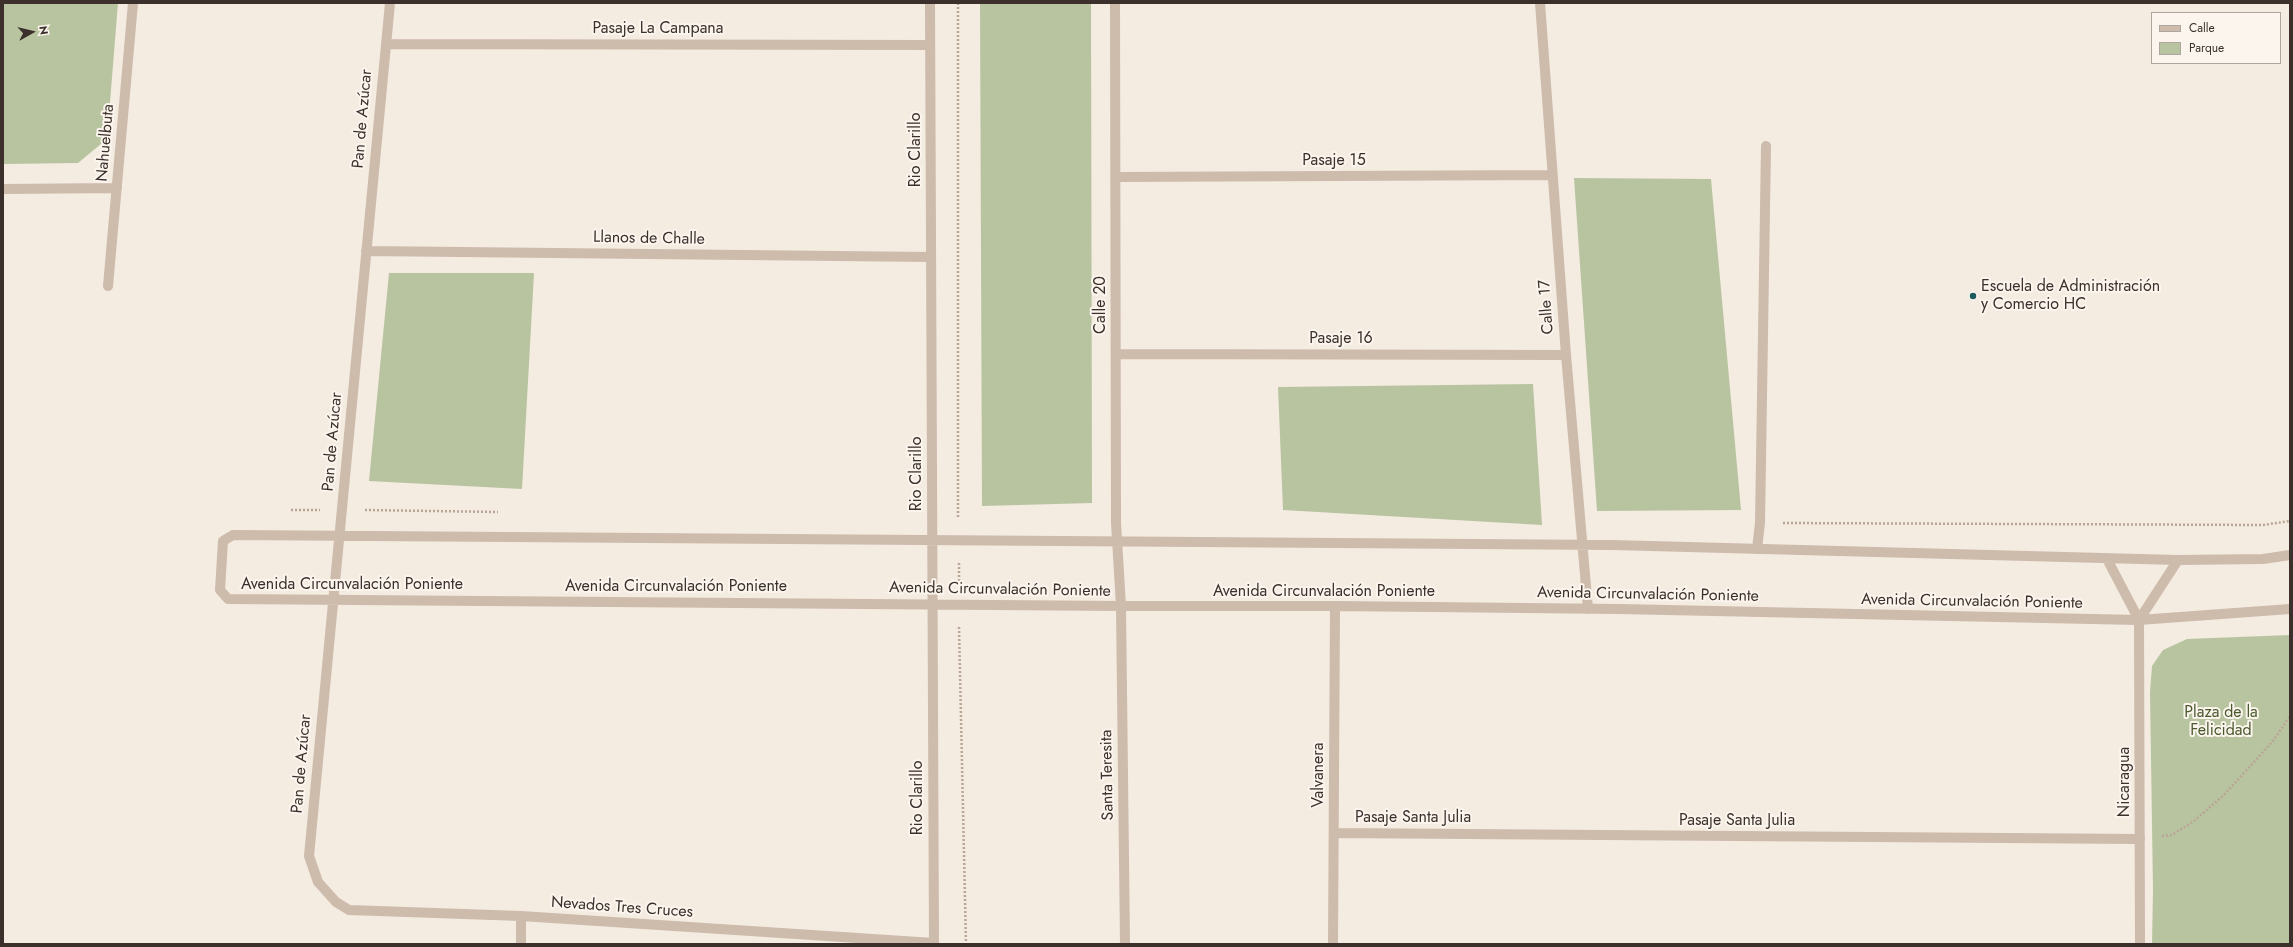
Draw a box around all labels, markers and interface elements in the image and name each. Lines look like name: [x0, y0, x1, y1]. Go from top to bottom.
north arrow: [12, 12, 52, 52]
legend: [2151, 12, 2281, 64]
street label: Pasaje La Campana: [593, 19, 723, 39]
text: Calle: [2189, 19, 2215, 37]
text: N: [35, 25, 52, 36]
text: Parque: [2189, 39, 2224, 57]
street label: Pan de Azúcar: [349, 69, 377, 169]
street label: Nahuelbuta: [93, 103, 119, 183]
street label: Rio Clarillo: [906, 113, 926, 187]
street label: Pasaje 15: [1302, 151, 1366, 171]
street label: Llanos de Challe: [593, 228, 705, 250]
street label: Calle 20: [1091, 276, 1111, 334]
place label: Escuela de Administración y Comercio HC: [1981, 277, 2160, 315]
street label: Calle 17: [1536, 279, 1558, 335]
marker: Escuela de Administración y Comercio HC: [1968, 291, 1978, 301]
street label: Pasaje 16: [1309, 329, 1373, 349]
street label: Pan de Azúcar: [319, 392, 347, 492]
street label: Rio Clarillo: [907, 437, 927, 511]
street label: Avenida Circunvalación Poniente: [241, 575, 463, 595]
street label: Avenida Circunvalación Poniente: [565, 577, 787, 597]
street label: Avenida Circunvalación Poniente: [889, 578, 1111, 602]
street label: Avenida Circunvalación Poniente: [1213, 582, 1435, 602]
street label: Avenida Circunvalación Poniente: [1537, 583, 1759, 607]
street label: Avenida Circunvalación Poniente: [1861, 590, 2083, 614]
park label: Plaza de la Felicidad: [2184, 703, 2258, 741]
street label: Pan de Azúcar: [288, 714, 316, 814]
street label: Santa Teresita: [1098, 729, 1118, 821]
street label: Valvanera: [1309, 743, 1329, 807]
street label: Nicaragua: [2115, 747, 2135, 817]
street label: Rio Clarillo: [908, 761, 928, 835]
street label: Pasaje Santa Julia: [1355, 808, 1471, 828]
street label: Pasaje Santa Julia: [1679, 811, 1795, 831]
street label: Nevados Tres Cruces: [550, 893, 694, 923]

